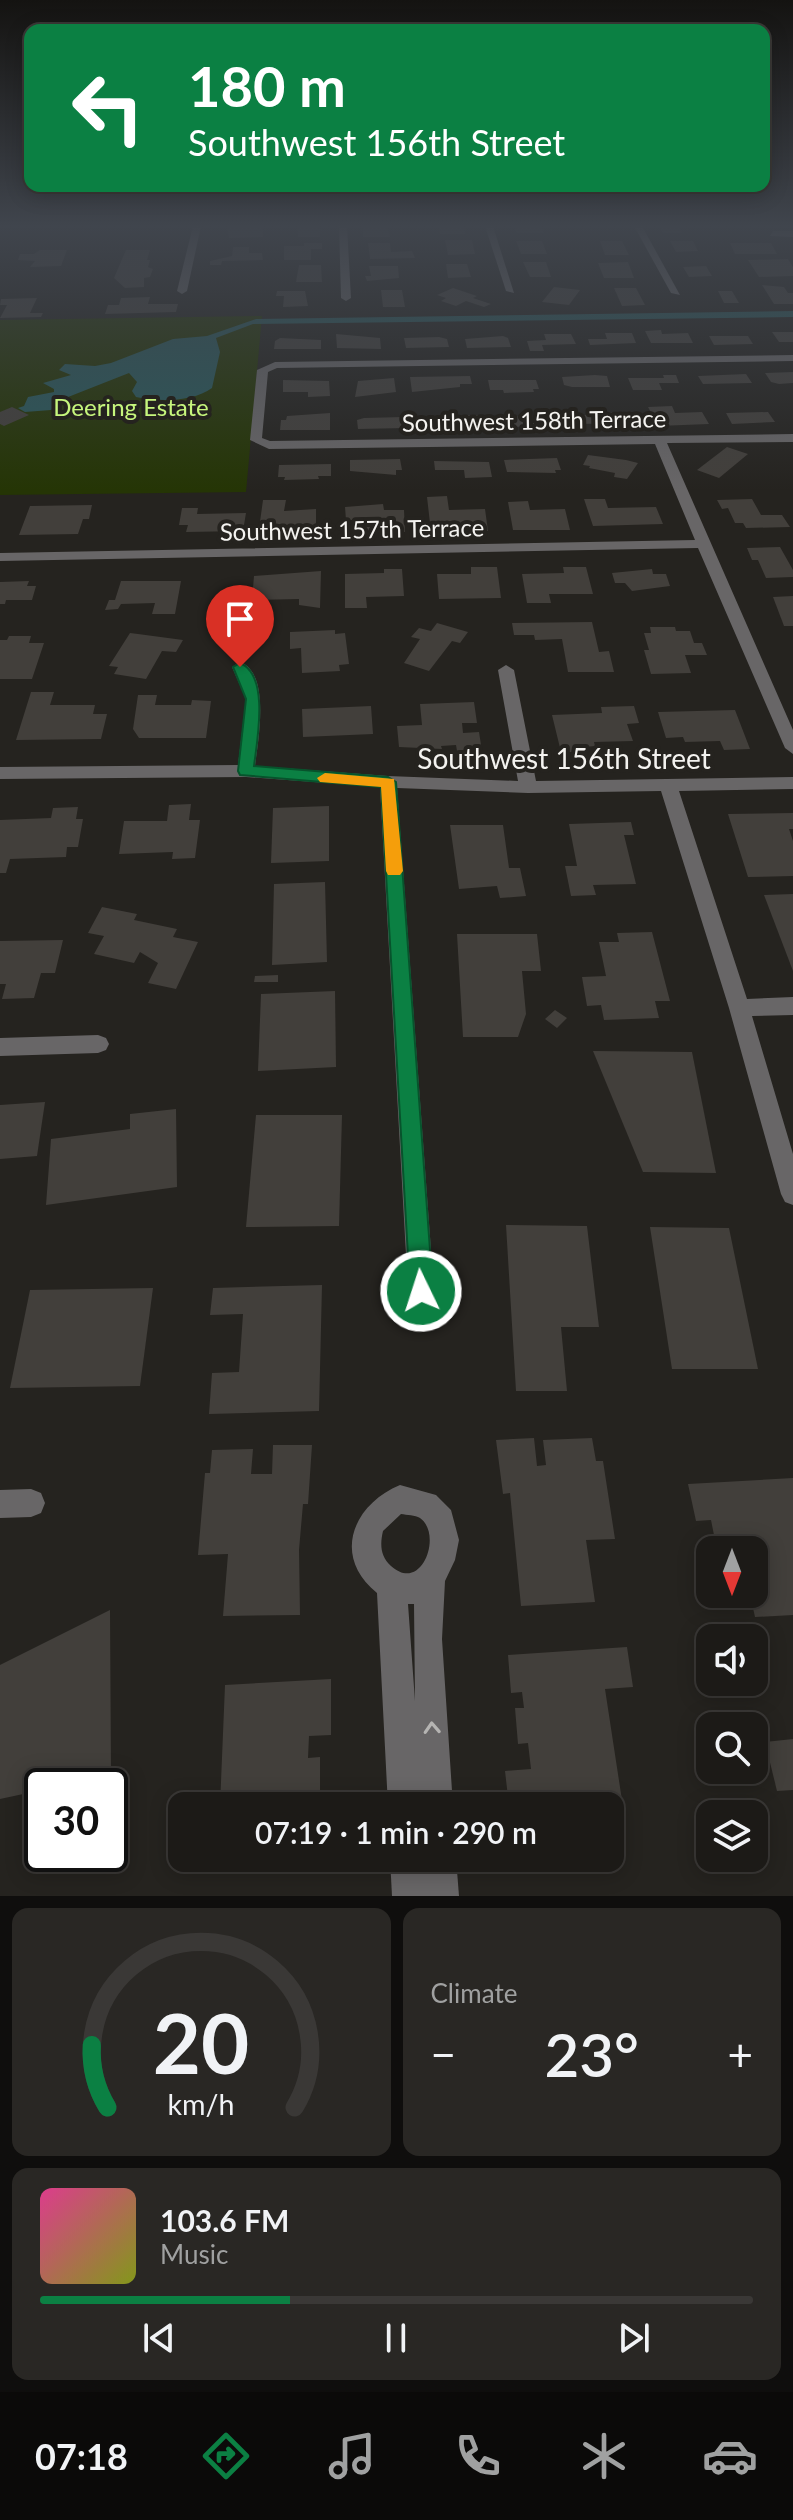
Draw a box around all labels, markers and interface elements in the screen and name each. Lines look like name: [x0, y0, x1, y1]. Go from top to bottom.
text: 180 m: [188, 52, 346, 119]
icon: left: [56, 56, 160, 160]
text: Southwest 156th Street: [188, 120, 565, 164]
park label: Deering Estate: [53, 392, 209, 421]
street label: Southwest 158th Terrace: [401, 403, 667, 437]
street label: Southwest 157th Terrace: [219, 512, 485, 546]
pin: [206, 585, 274, 667]
icon: arrive: [218, 597, 262, 641]
street label: Southwest 156th Street: [417, 741, 711, 775]
position arrow: [379, 1249, 463, 1333]
north arrow: [696, 1536, 768, 1608]
map controls: [696, 1536, 768, 1872]
button: sound: [696, 1624, 768, 1696]
button: search: [696, 1712, 768, 1784]
one-way arrow: [424, 1721, 441, 1734]
speed limit sign: 30: [24, 1768, 128, 1872]
button: layers: [696, 1800, 768, 1872]
text: 07:19 · 1 min · 290 m: [255, 1814, 537, 1850]
text: Climate: [431, 1977, 517, 2009]
text: 20: [153, 1992, 250, 2092]
text: 23°: [545, 2018, 639, 2090]
text: −: [431, 2028, 456, 2080]
text: +: [727, 2028, 753, 2080]
text: km/h: [168, 2087, 235, 2121]
text: 103.6 FM: [160, 2202, 289, 2238]
text: Music: [160, 2238, 228, 2270]
icon: previous: [137, 2316, 181, 2360]
icon: pause: [374, 2316, 418, 2360]
icon: next: [612, 2316, 656, 2360]
icon: directions: [198, 2428, 254, 2484]
icon: music: [324, 2428, 380, 2484]
icon: phone: [450, 2428, 506, 2484]
icon: climate: [576, 2428, 632, 2484]
icon: car: [702, 2428, 758, 2484]
text: 07:18: [35, 2434, 128, 2478]

